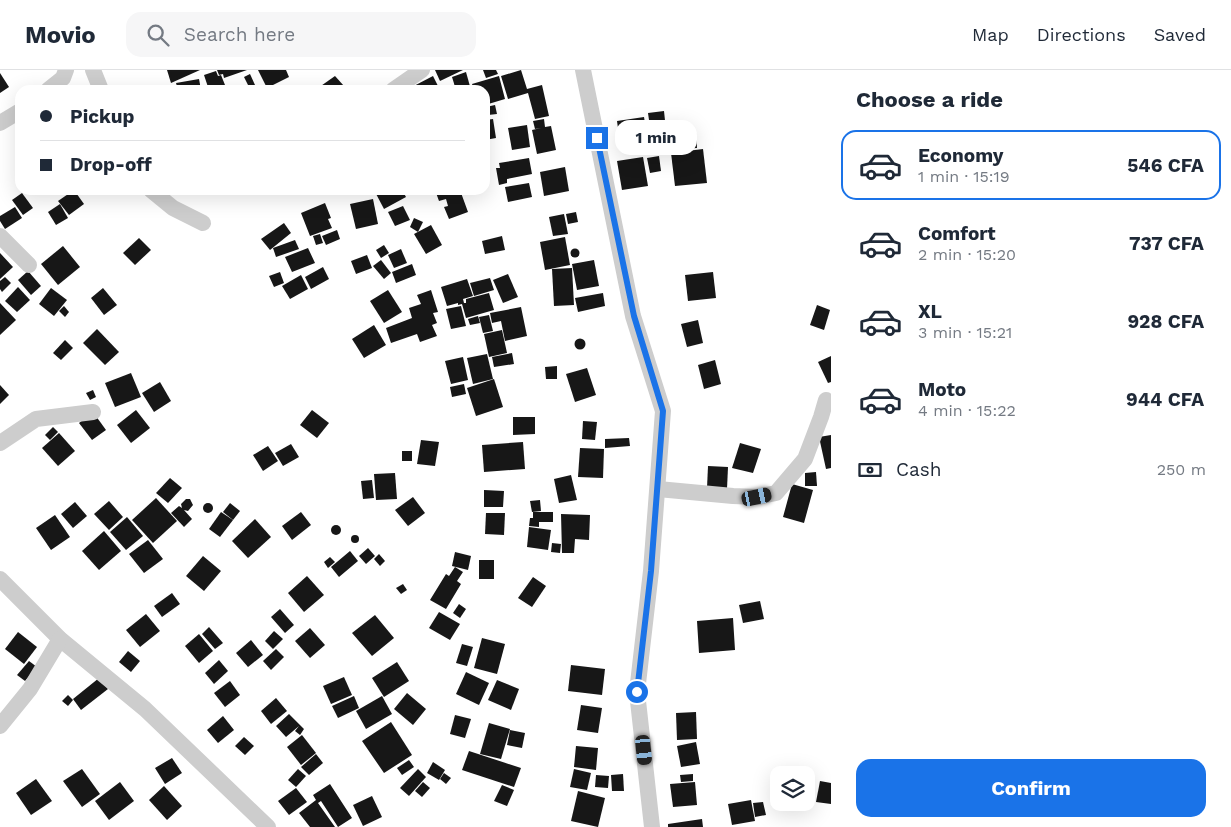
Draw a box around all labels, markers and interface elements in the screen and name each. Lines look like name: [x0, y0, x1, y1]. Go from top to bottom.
search box: [126, 12, 476, 57]
text: Movio: [25, 21, 96, 49]
icon: search: [144, 21, 172, 49]
text: Search here: [184, 23, 295, 46]
text: Map: [972, 24, 1009, 45]
text: Directions: [1037, 24, 1126, 45]
text: Saved: [1154, 24, 1206, 45]
text: Choose a ride: [856, 87, 1003, 112]
text: Pickup: [70, 105, 134, 128]
callout: 1 min: [614, 120, 697, 156]
route end: [586, 127, 608, 149]
text: 1 min: [635, 128, 677, 147]
icon: car: [858, 143, 903, 188]
text: Economy: [918, 144, 1003, 167]
text: Drop-off: [70, 153, 152, 176]
text: 546 CFA: [1127, 154, 1204, 177]
text: 1 min · 15:19: [918, 167, 1010, 186]
icon: car: [858, 221, 903, 266]
text: Comfort: [918, 222, 996, 245]
text: 737 CFA: [1129, 232, 1204, 255]
text: 2 min · 15:20: [918, 245, 1016, 264]
icon: car: [858, 299, 903, 344]
text: XL: [918, 300, 942, 323]
text: 928 CFA: [1127, 310, 1204, 333]
text: 3 min · 15:21: [918, 323, 1012, 342]
icon: car: [858, 377, 903, 422]
text: Moto: [918, 378, 966, 401]
text: 944 CFA: [1126, 388, 1204, 411]
text: 4 min · 15:22: [918, 401, 1016, 420]
icon: cash: [856, 456, 884, 484]
text: Cash: [896, 458, 942, 481]
text: 250 m: [1157, 460, 1206, 479]
car: [740, 487, 773, 507]
route start: [626, 681, 648, 703]
car: [634, 734, 653, 766]
button: Confirm: [856, 759, 1206, 817]
map controls: [770, 766, 815, 811]
button: layers: [770, 766, 815, 811]

